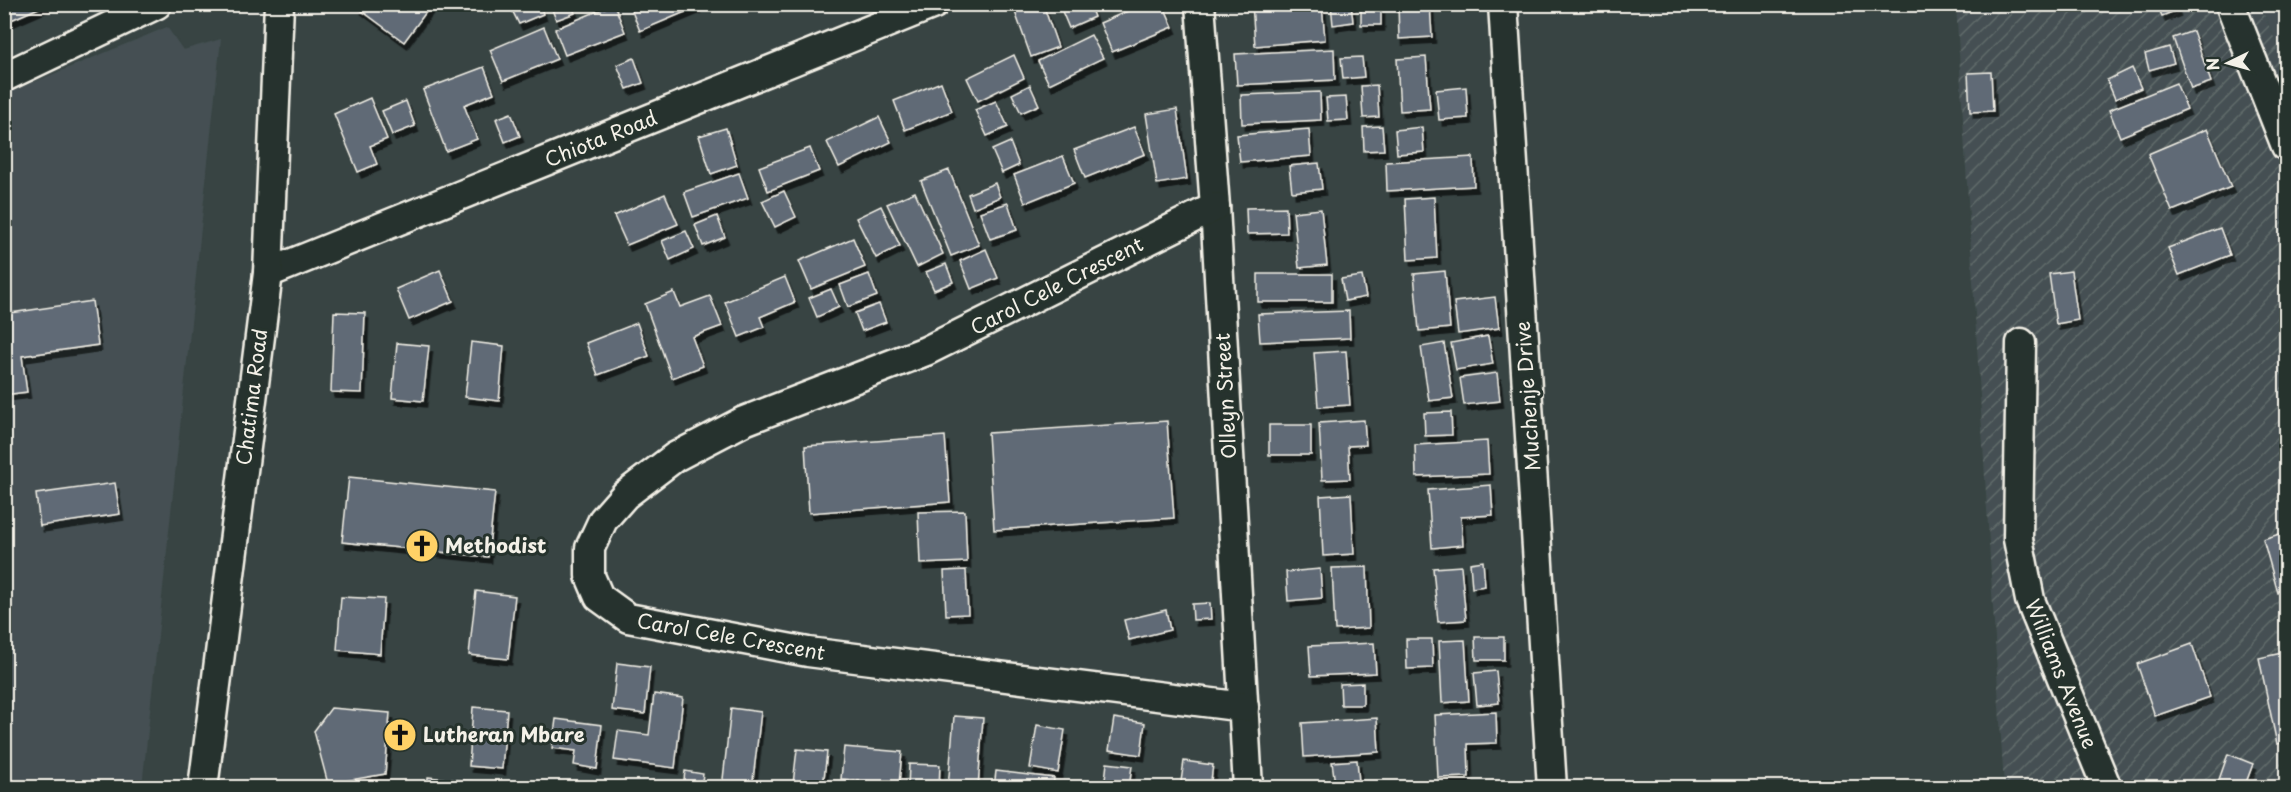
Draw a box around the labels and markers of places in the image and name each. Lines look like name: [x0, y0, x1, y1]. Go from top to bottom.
church icon: Methodist: [404, 528, 440, 564]
place label: Methodist: [445, 530, 546, 560]
church icon: Lutheran Mbare: [382, 717, 418, 753]
place label: Lutheran Mbare: [423, 719, 585, 749]

